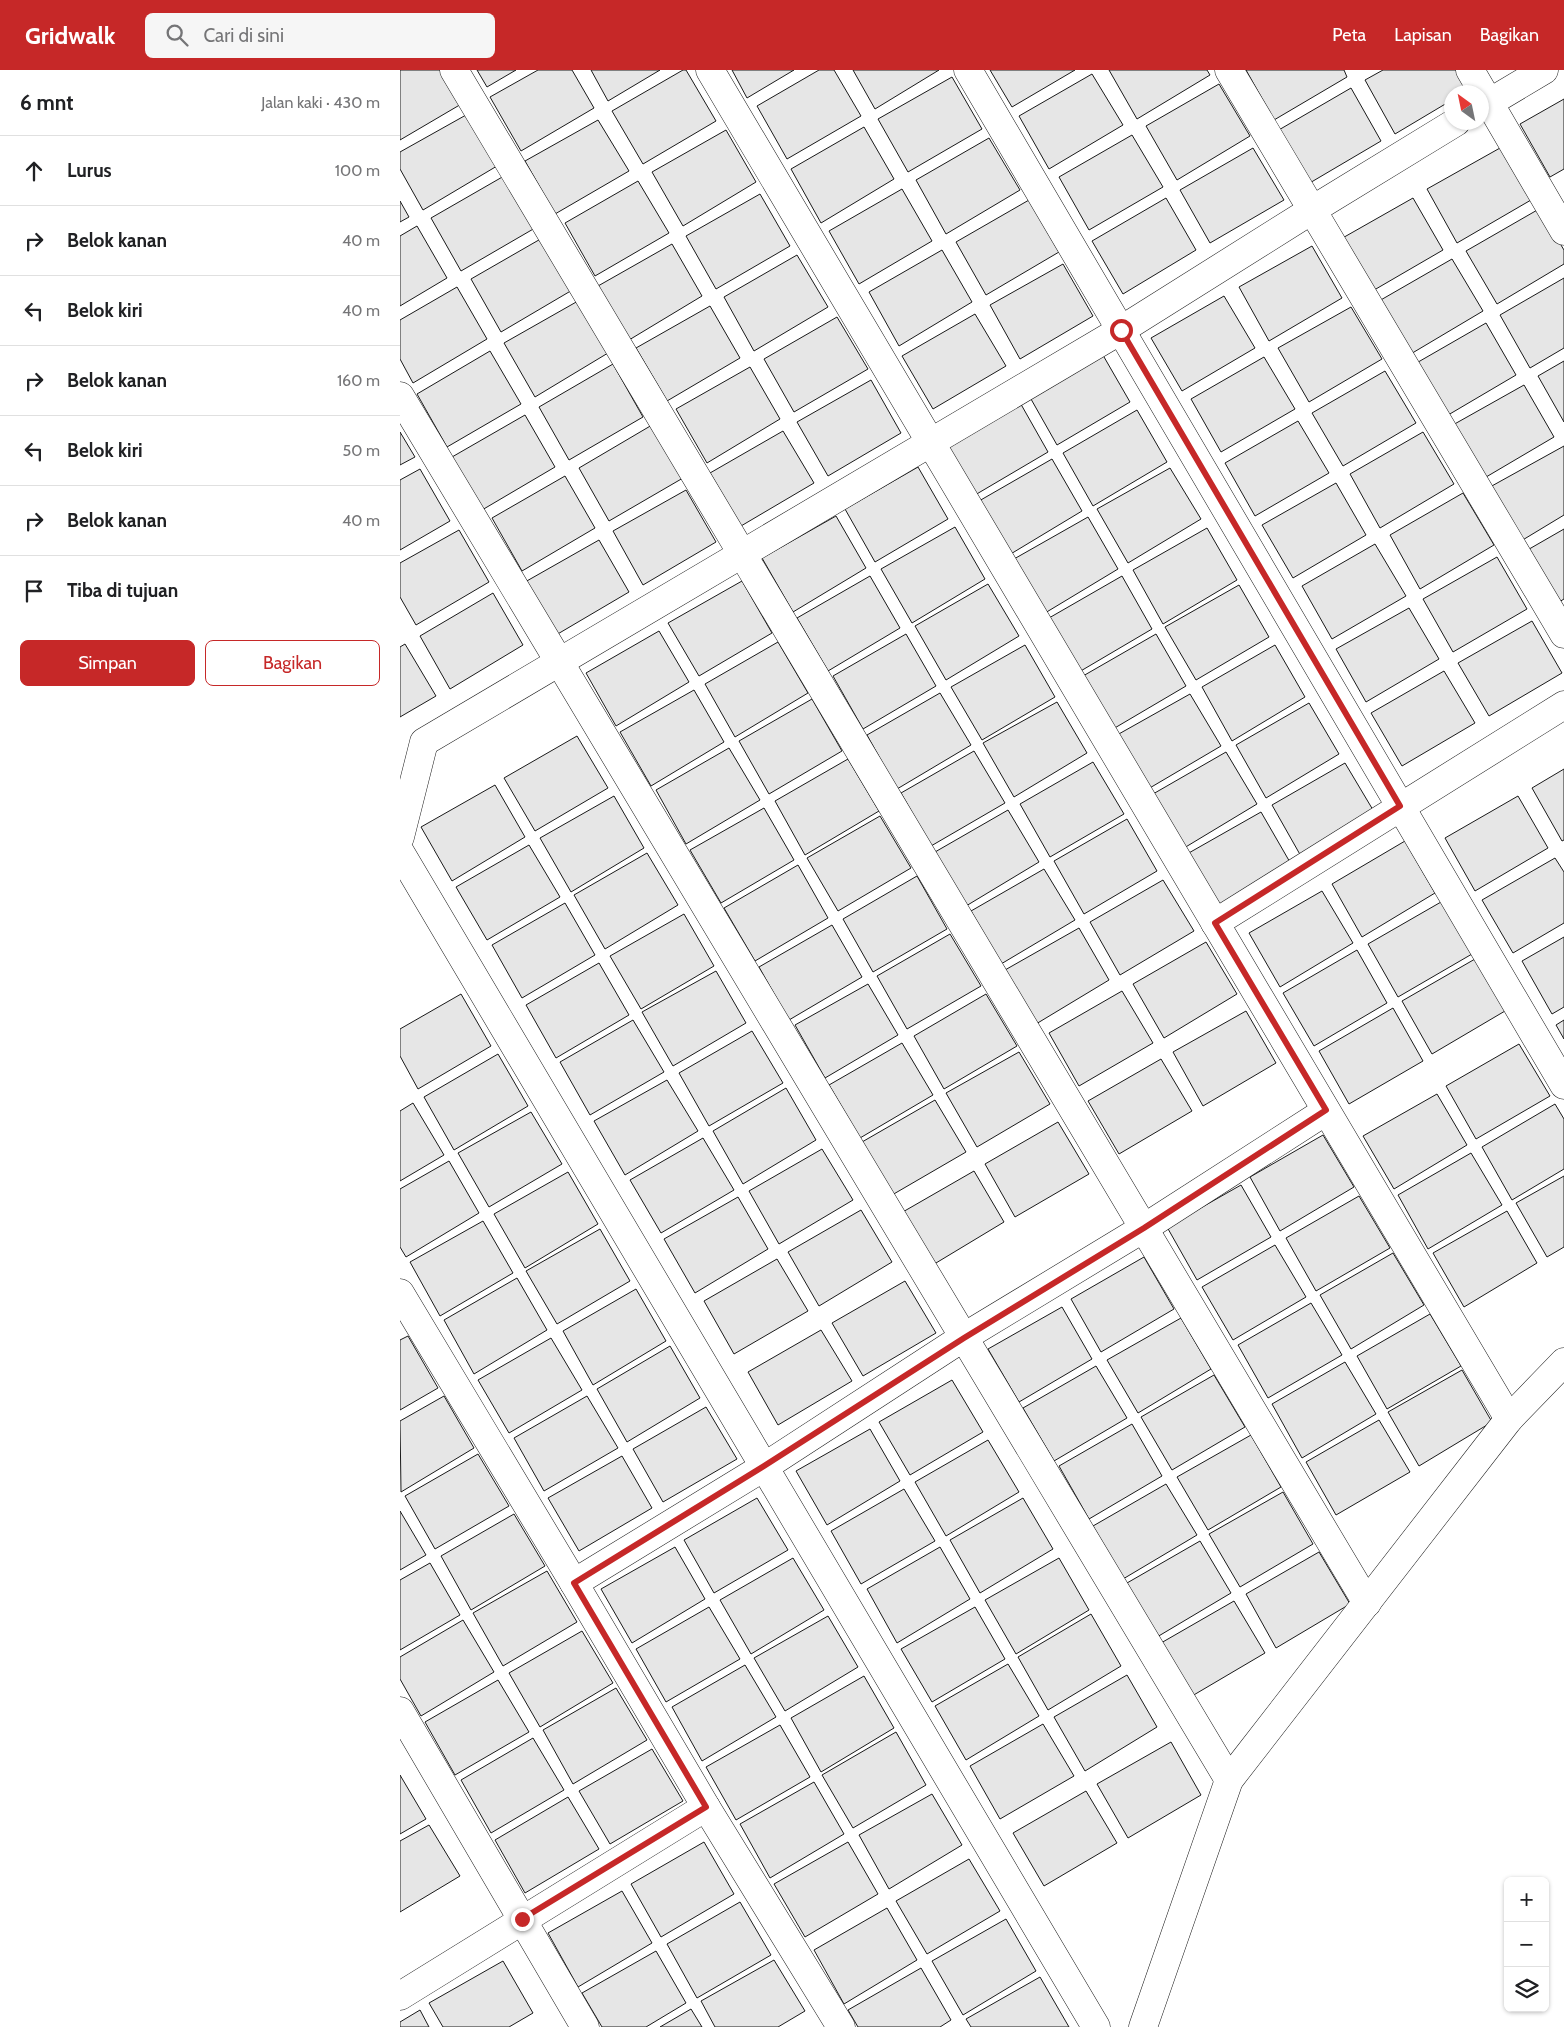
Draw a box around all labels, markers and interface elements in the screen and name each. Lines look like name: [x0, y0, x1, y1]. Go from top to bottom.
search box: [145, 13, 495, 58]
text: Gridwalk: [25, 21, 115, 50]
icon: search: [163, 21, 191, 49]
text: Cari di sini: [203, 24, 284, 47]
text: Peta: [1332, 24, 1366, 46]
text: Lapisan: [1394, 24, 1452, 46]
text: Bagikan: [1480, 24, 1539, 46]
north arrow: [1444, 85, 1489, 130]
text: 6 mnt: [20, 90, 73, 115]
text: Jalan kaki · 430 m: [261, 93, 380, 112]
icon: ahead: [20, 157, 48, 185]
text: Lurus: [67, 159, 112, 182]
text: 100 m: [335, 161, 380, 180]
icon: right: [20, 227, 48, 255]
text: Belok kanan: [67, 229, 167, 252]
text: 40 m: [342, 231, 380, 250]
icon: left: [20, 297, 48, 325]
text: Belok kiri: [67, 299, 143, 322]
text: 40 m: [342, 301, 380, 320]
route start: [1110, 319, 1133, 342]
icon: right: [20, 367, 48, 395]
text: Belok kanan: [67, 369, 167, 392]
text: 160 m: [337, 371, 380, 390]
icon: left: [20, 437, 48, 465]
text: Belok kiri: [67, 439, 143, 462]
text: 50 m: [343, 441, 380, 460]
icon: right: [20, 507, 48, 535]
text: Belok kanan: [67, 509, 167, 532]
text: 40 m: [342, 511, 380, 530]
icon: arrive: [20, 577, 48, 605]
text: Tiba di tujuan: [67, 579, 178, 602]
button: Simpan: [20, 640, 195, 686]
button: Bagikan: [205, 640, 380, 686]
map controls: [1504, 1877, 1549, 2012]
button: +: [1504, 1877, 1549, 1922]
route end: [511, 1908, 534, 1931]
button: −: [1504, 1922, 1549, 1967]
button: layers: [1504, 1967, 1549, 2012]

